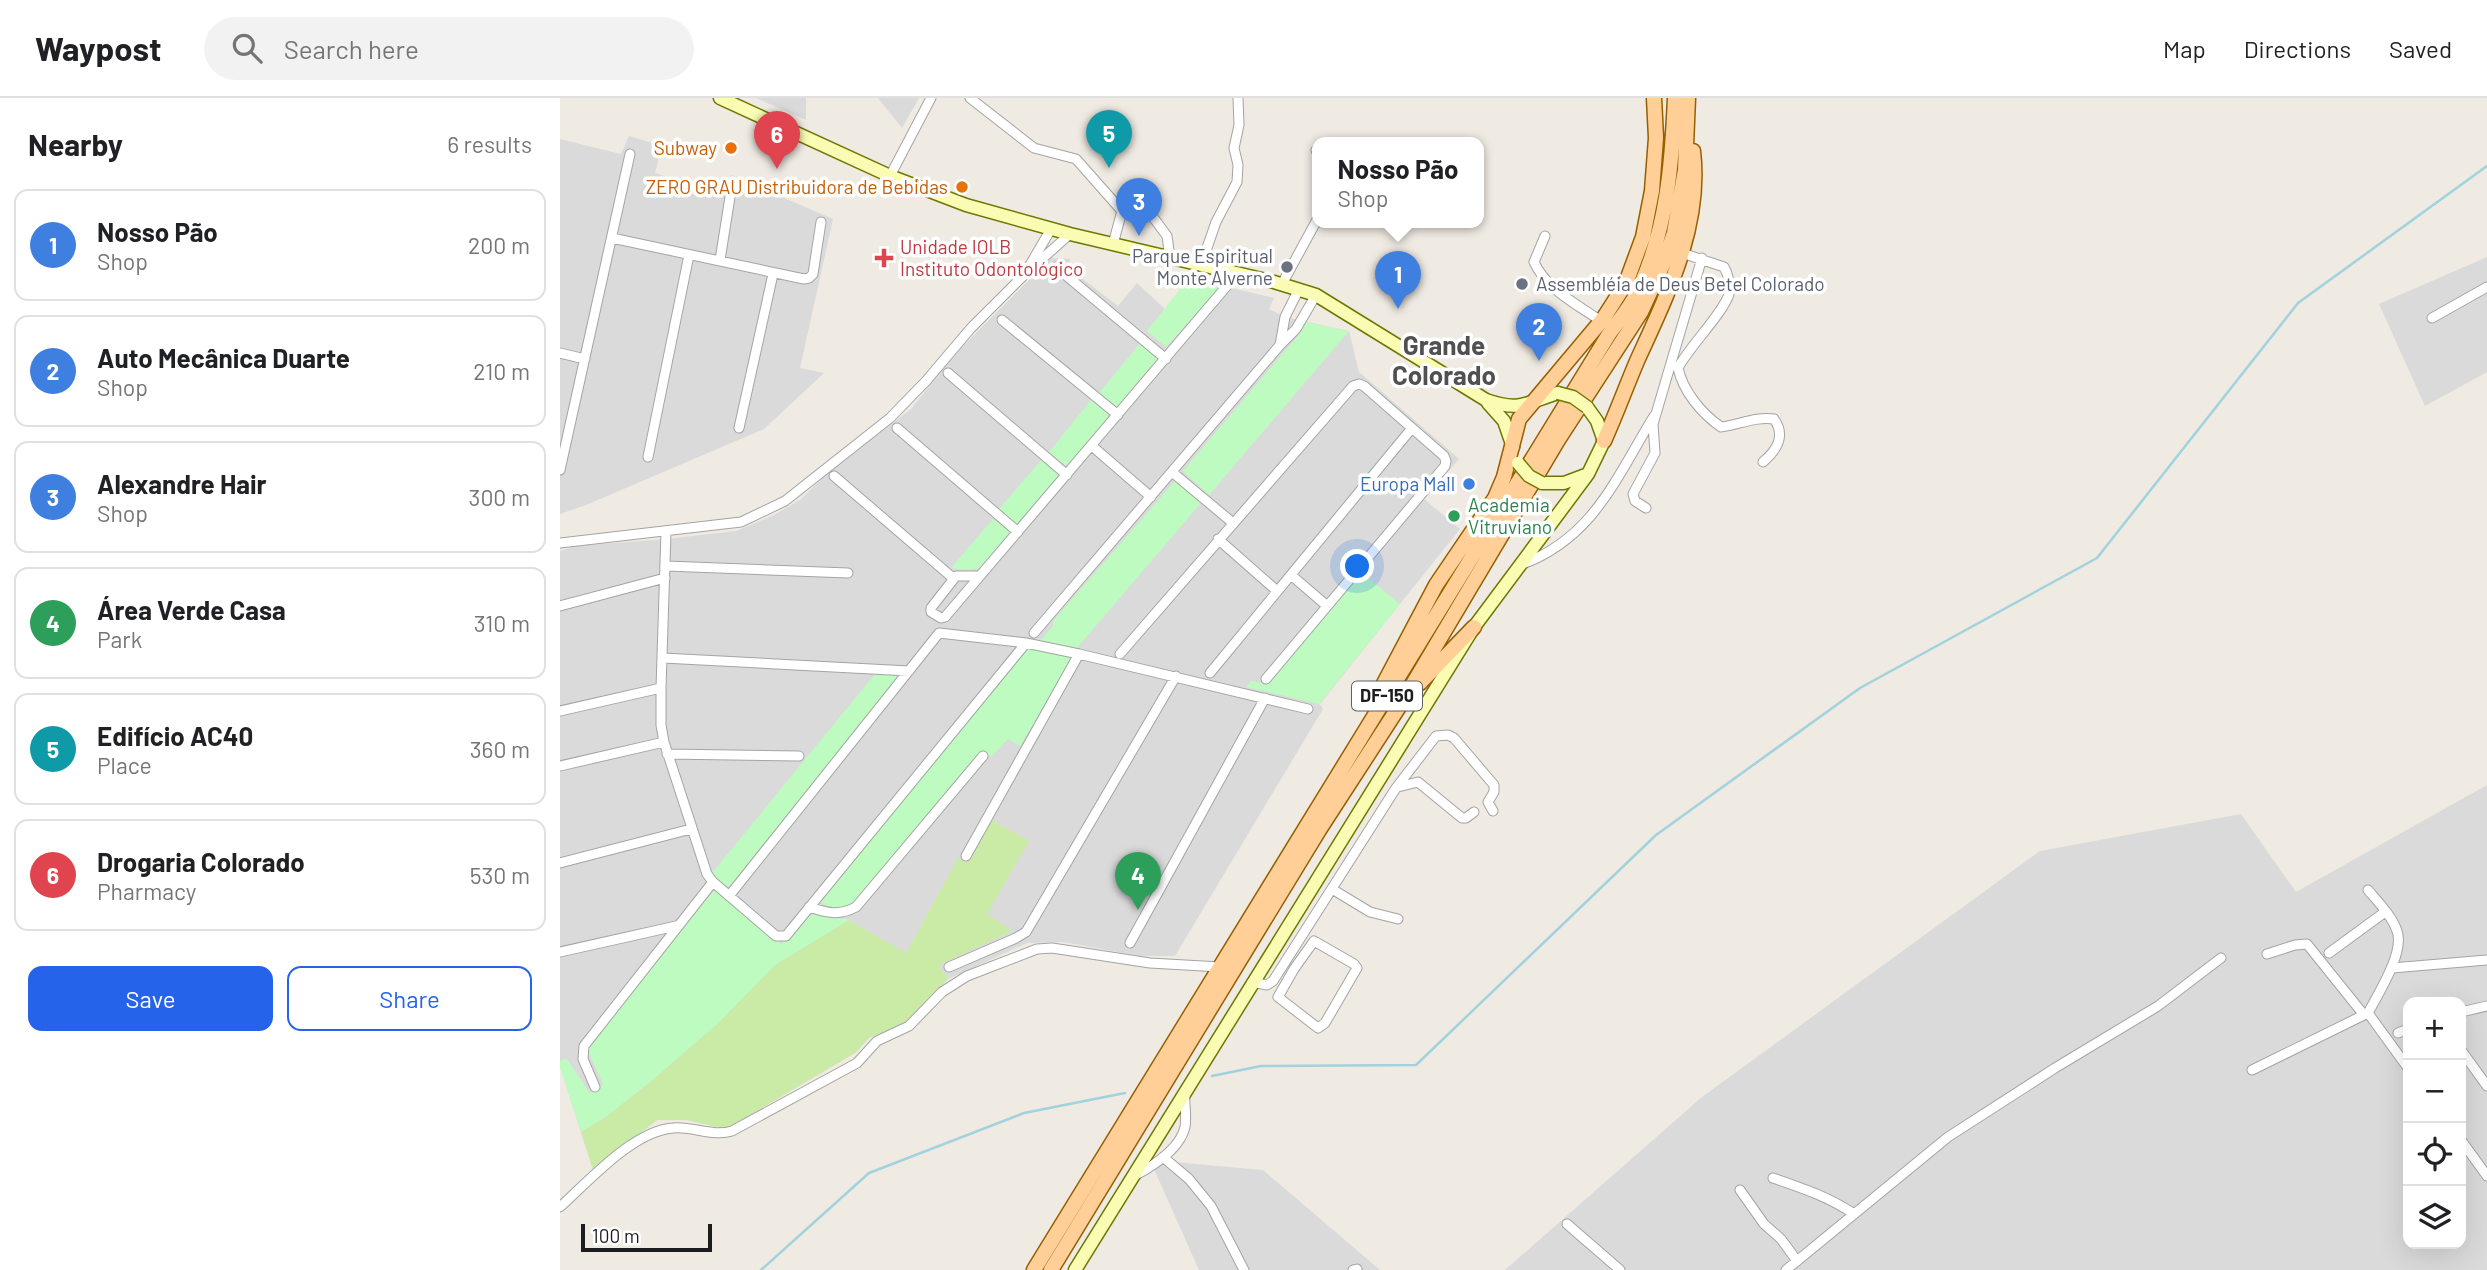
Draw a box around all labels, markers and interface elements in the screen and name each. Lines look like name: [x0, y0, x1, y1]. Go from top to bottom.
search box: [204, 17, 694, 80]
text: Waypost: [35, 28, 162, 68]
icon: search: [228, 29, 266, 67]
text: Search here: [284, 33, 419, 64]
text: Map: [2163, 34, 2206, 63]
text: Directions: [2244, 34, 2351, 63]
text: Saved: [2389, 34, 2452, 63]
pin: 5: [1086, 110, 1132, 168]
pin: 6: [754, 111, 800, 169]
text: Nearby: [28, 126, 123, 162]
text: 6 results: [447, 130, 532, 158]
place label: Subway: [654, 136, 717, 159]
popup: [1312, 137, 1484, 228]
marker: Subway: [723, 140, 739, 156]
text: Nosso Pão: [1338, 153, 1458, 184]
place label: ZERO GRAU Distribuidora de Bebidas: [646, 175, 948, 198]
pin: 3: [1116, 178, 1162, 236]
marker: ZERO GRAU Distribuidora de Bebidas: [954, 179, 970, 195]
text: Shop: [1338, 184, 1388, 212]
text: Nosso Pão: [97, 216, 218, 247]
text: 1: [49, 231, 57, 259]
text: 200 m: [468, 231, 530, 259]
place label: Unidade IOLB Instituto Odontológico: [900, 235, 1083, 280]
place label: Parque Espiritual Monte Alverne: [1132, 244, 1273, 289]
text: Shop: [97, 247, 148, 275]
marker: Unidade IOLB Instituto Odontológico: [874, 248, 894, 268]
pin: 1: [1375, 251, 1421, 309]
marker: Parque Espiritual Monte Alverne: [1279, 259, 1295, 275]
place label: Assembléia de Deus Betel Colorado: [1536, 272, 1825, 295]
marker: Assembléia de Deus Betel Colorado: [1514, 276, 1530, 292]
pin: 2: [1516, 303, 1562, 361]
district label: Grande Colorado: [1392, 329, 1496, 390]
text: Auto Mecânica Duarte: [97, 342, 350, 373]
text: 2: [47, 357, 59, 385]
text: 210 m: [473, 357, 530, 385]
text: Shop: [97, 373, 148, 401]
text: Alexandre Hair: [97, 468, 267, 499]
place label: Europa Mall: [1360, 472, 1455, 495]
marker: Europa Mall: [1461, 476, 1477, 492]
text: 3: [47, 483, 59, 511]
text: 300 m: [469, 483, 530, 511]
place label: Academia Vitruviano: [1468, 493, 1552, 538]
text: Shop: [97, 499, 148, 527]
marker: Academia Vitruviano: [1446, 508, 1462, 524]
your location: [1340, 549, 1374, 583]
text: Área Verde Casa: [97, 594, 286, 625]
text: 4: [46, 609, 60, 637]
text: 310 m: [474, 609, 530, 637]
text: Park: [97, 625, 142, 653]
road number: DF-150: [1352, 682, 1422, 710]
text: Edifício AC40: [97, 720, 253, 751]
text: 5: [47, 735, 59, 763]
text: 360 m: [470, 735, 530, 763]
text: Place: [97, 751, 152, 779]
text: Drogaria Colorado: [97, 846, 305, 877]
pin: 4: [1115, 852, 1161, 910]
text: 6: [47, 861, 59, 889]
text: 530 m: [470, 861, 530, 889]
text: Pharmacy: [97, 877, 196, 905]
button: Save: [28, 966, 273, 1031]
button: Share: [287, 966, 532, 1031]
map controls: [2403, 997, 2466, 1249]
button: +: [2403, 997, 2466, 1060]
button: −: [2403, 1060, 2466, 1123]
button: locate: [2403, 1123, 2466, 1186]
button: layers: [2403, 1186, 2466, 1249]
scale bar: [581, 1221, 712, 1253]
text: 100 m: [592, 1224, 640, 1247]

